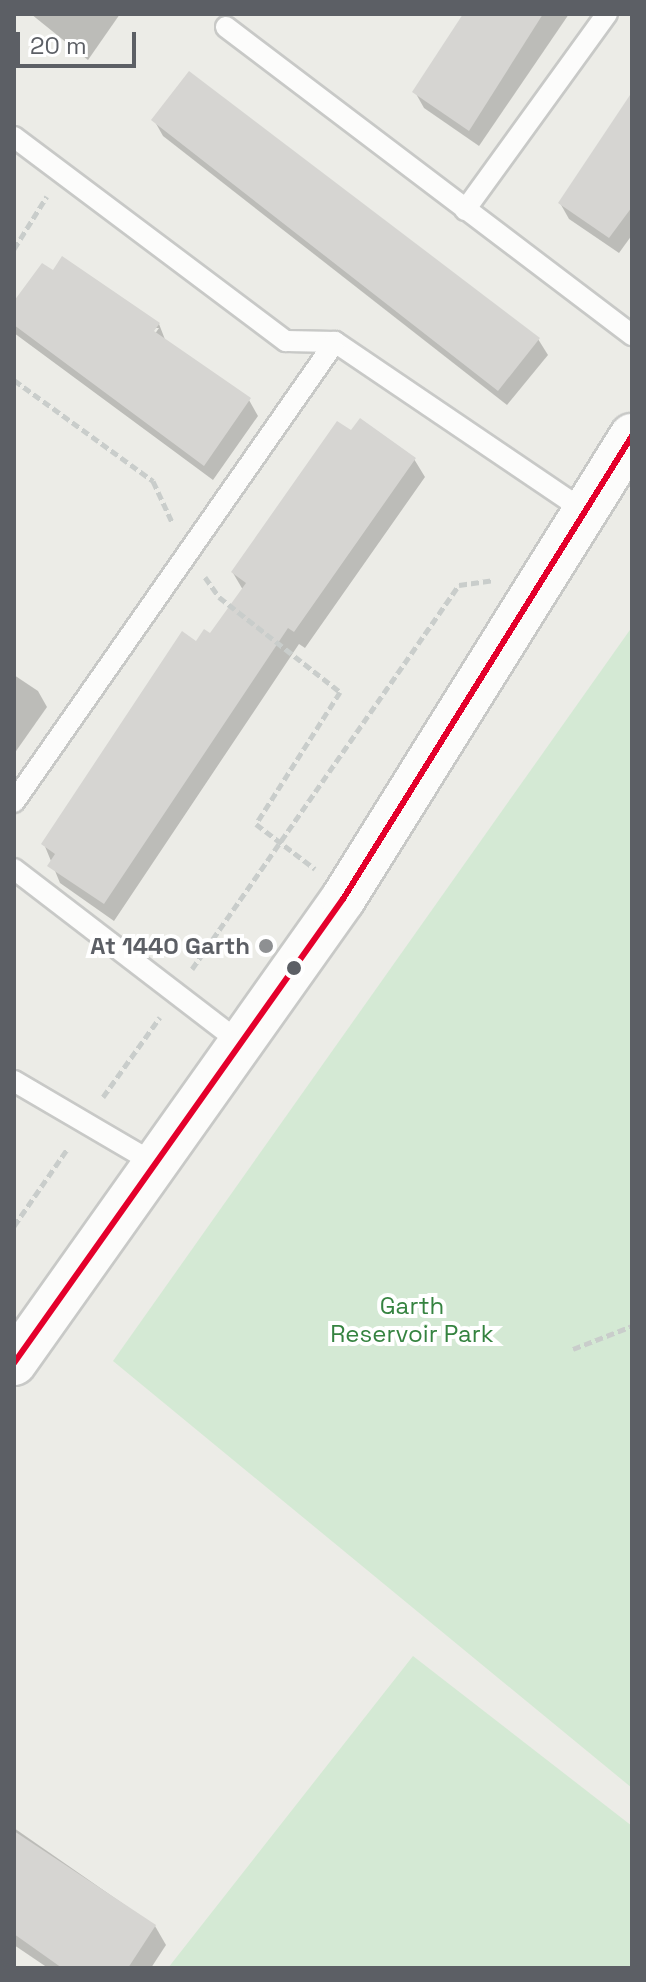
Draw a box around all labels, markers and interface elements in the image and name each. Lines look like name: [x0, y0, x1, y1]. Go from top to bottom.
scale bar: [20, 16, 140, 66]
text: 20 m: [30, 30, 87, 61]
place label: At 1440 Garth: [90, 932, 250, 960]
marker: At 1440 Garth: [257, 937, 275, 955]
unlabelled marker: [286, 960, 302, 976]
park label: Garth Reservoir Park: [330, 1292, 494, 1348]

